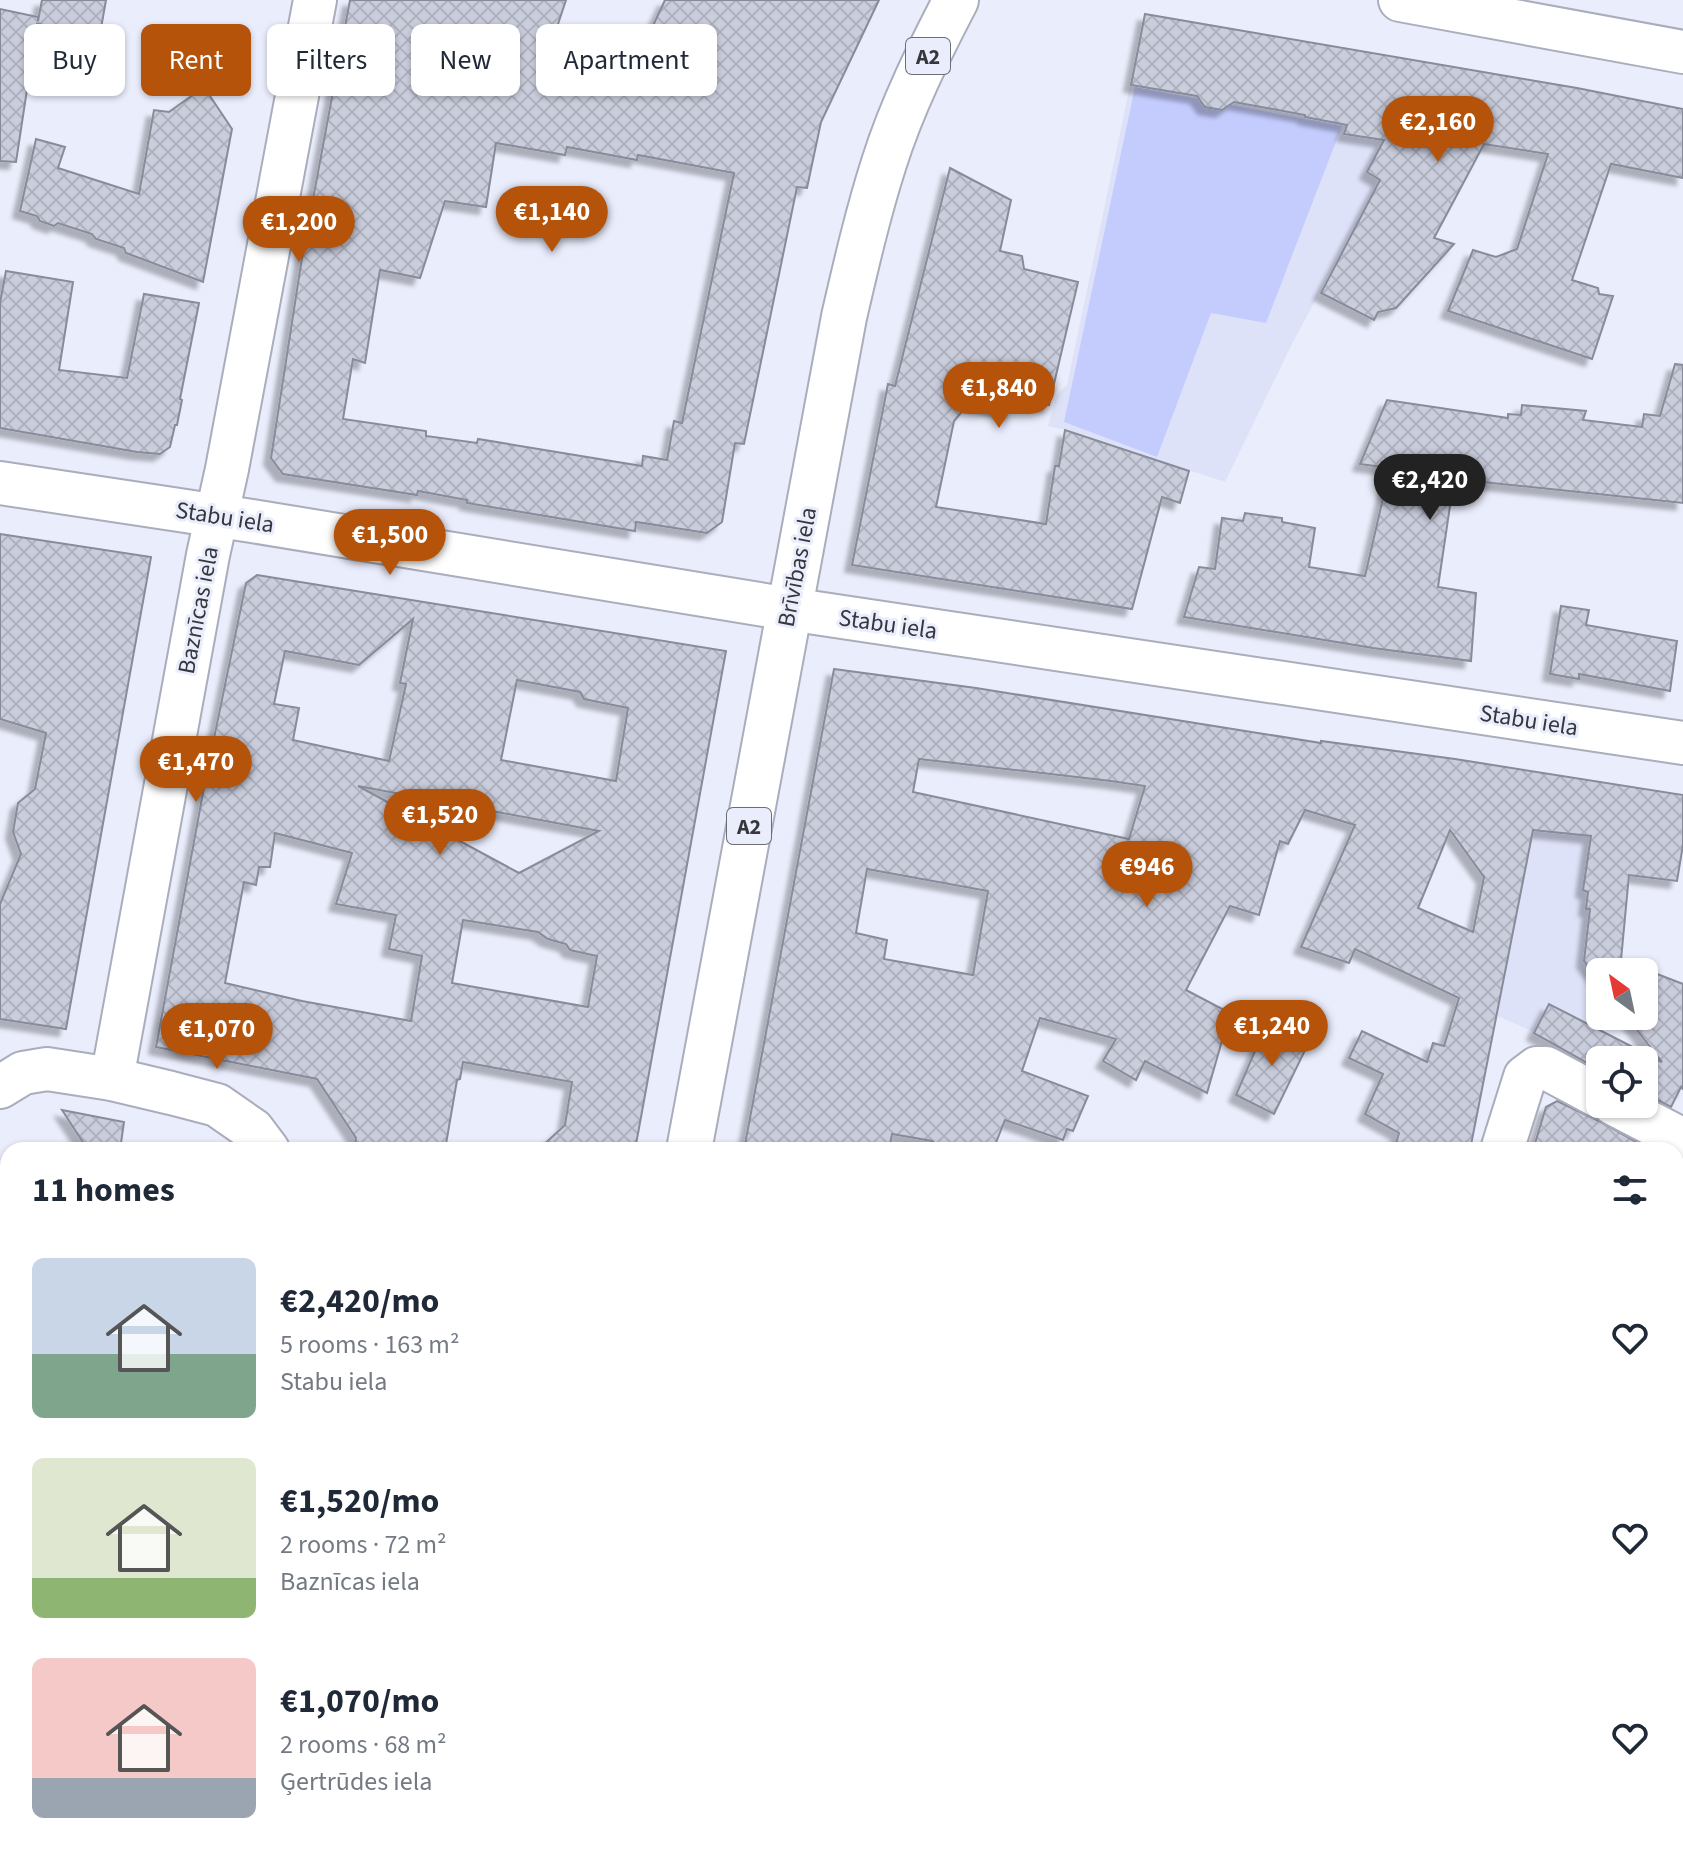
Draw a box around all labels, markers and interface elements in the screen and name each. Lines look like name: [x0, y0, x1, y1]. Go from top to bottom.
chip: Buy: [24, 24, 125, 96]
chip: Rent: [141, 24, 251, 96]
chip: Filters: [267, 24, 395, 96]
chip: New: [411, 24, 520, 96]
chip: Apartment: [536, 24, 717, 96]
road number: A2: [906, 38, 950, 74]
pin: €2,160: [1373, 96, 1503, 164]
text: €2,160: [1400, 103, 1476, 140]
pin: €1,140: [487, 186, 617, 254]
text: €1,140: [514, 193, 590, 230]
pin: €1,200: [234, 196, 364, 264]
text: €1,200: [261, 203, 337, 240]
pin: €1,840: [934, 362, 1064, 430]
text: €1,840: [961, 369, 1037, 406]
pin: €2,420: [1365, 454, 1495, 522]
text: €2,420: [1392, 461, 1468, 498]
street label: Stabu iela: [173, 492, 277, 543]
street label: Brīvības iela: [769, 504, 826, 630]
pin: €1,500: [325, 509, 455, 577]
text: €1,500: [352, 516, 428, 553]
street label: Baznīcas iela: [169, 543, 228, 677]
street label: Stabu iela: [836, 600, 939, 649]
street label: Stabu iela: [1477, 695, 1581, 746]
pin: €1,470: [131, 736, 261, 804]
text: €1,470: [158, 743, 234, 780]
pin: €1,520: [375, 789, 505, 857]
text: €1,520: [402, 796, 478, 833]
road number: A2: [727, 808, 771, 844]
pin: €946: [1100, 841, 1194, 909]
text: €946: [1120, 848, 1174, 885]
north arrow: [1586, 958, 1658, 1030]
map controls: [1586, 958, 1658, 1118]
pin: €1,240: [1207, 1000, 1337, 1068]
pin: €1,070: [152, 1003, 282, 1071]
text: €1,240: [1234, 1007, 1310, 1044]
text: €1,070: [179, 1010, 255, 1047]
button: locate: [1586, 1046, 1658, 1118]
text: 11 homes: [32, 1166, 175, 1215]
icon: filters: [1608, 1168, 1652, 1212]
text: €2,420/mo: [280, 1277, 440, 1326]
icon: home: [96, 1290, 192, 1386]
icon: heart: [1608, 1316, 1652, 1360]
text: 5 rooms · 163 m²: [280, 1326, 459, 1363]
text: Stabu iela: [280, 1363, 387, 1400]
text: €1,520/mo: [280, 1477, 440, 1526]
icon: home: [96, 1490, 192, 1586]
icon: heart: [1608, 1516, 1652, 1560]
text: 2 rooms · 72 m²: [280, 1526, 447, 1563]
text: Baznīcas iela: [280, 1563, 420, 1600]
text: €1,070/mo: [280, 1677, 440, 1726]
icon: home: [96, 1690, 192, 1786]
icon: heart: [1608, 1716, 1652, 1760]
text: 2 rooms · 68 m²: [280, 1726, 447, 1763]
text: Ģertrūdes iela: [280, 1763, 432, 1800]

